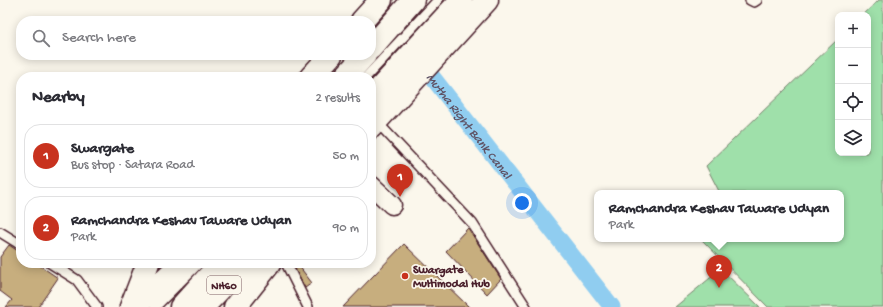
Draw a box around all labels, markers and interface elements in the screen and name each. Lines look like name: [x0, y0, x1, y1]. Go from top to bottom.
map controls: [835, 12, 871, 156]
button: +: [835, 12, 871, 48]
search box: [16, 16, 376, 60]
icon: search: [30, 27, 52, 49]
text: Search here: [62, 29, 136, 47]
button: −: [835, 48, 871, 84]
water label: Mutha Right Bank Canal: [422, 71, 514, 183]
button: locate: [835, 84, 871, 120]
text: Nearby: [32, 88, 85, 108]
text: 2 results: [315, 91, 360, 106]
button: layers: [835, 120, 871, 156]
text: Swargate: [71, 140, 134, 158]
text: 1: [43, 149, 49, 164]
text: 50 m: [332, 149, 359, 164]
text: Bus stop · Satara Road: [71, 158, 194, 173]
pin: 1: [387, 164, 413, 197]
popup: [594, 190, 844, 242]
your location: [512, 193, 532, 213]
text: Ramchandra Keshav Taware Udyan: [609, 200, 829, 218]
text: Ramchandra Keshav Taware Udyan: [71, 212, 291, 230]
text: Park: [609, 218, 634, 233]
text: 2: [43, 221, 49, 236]
text: 90 m: [333, 221, 359, 236]
text: Park: [71, 230, 96, 245]
pin: 2: [706, 255, 732, 288]
place label: Swargate Multimodal Hub: [413, 264, 491, 292]
marker: Swargate Multimodal Hub: [400, 271, 410, 281]
road number: NH60: [207, 276, 241, 294]

